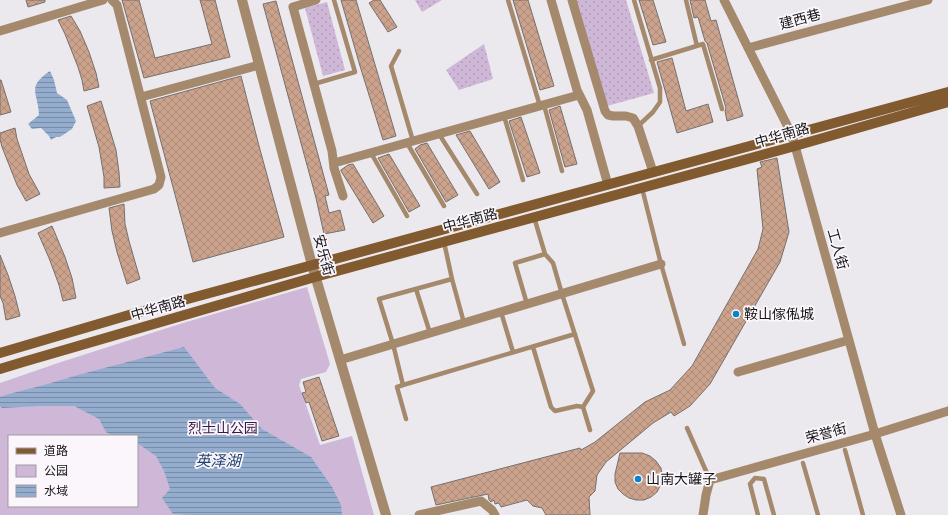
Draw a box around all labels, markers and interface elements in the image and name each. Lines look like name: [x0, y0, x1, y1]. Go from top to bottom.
street label: 建西巷: [778, 6, 822, 32]
street label: 中华南路: [753, 120, 811, 150]
street label: 中华南路: [441, 205, 499, 235]
street label: 工人街: [825, 227, 851, 271]
street label: 安乐街: [311, 233, 337, 277]
street label: 中华南路: [129, 293, 187, 323]
place label: 鞍山傢俬城: [744, 306, 814, 322]
marker: 鞍山傢俬城: [731, 309, 741, 319]
park label: 烈士山公园: [188, 420, 258, 436]
street label: 荣誉街: [804, 420, 848, 446]
legend: [8, 435, 138, 507]
text: 道路: [44, 444, 68, 458]
water label: 英泽湖: [195, 452, 242, 469]
text: 公园: [44, 464, 68, 478]
place label: 山南大罐子: [646, 471, 716, 487]
marker: 山南大罐子: [633, 474, 643, 484]
text: 水域: [44, 484, 68, 498]

